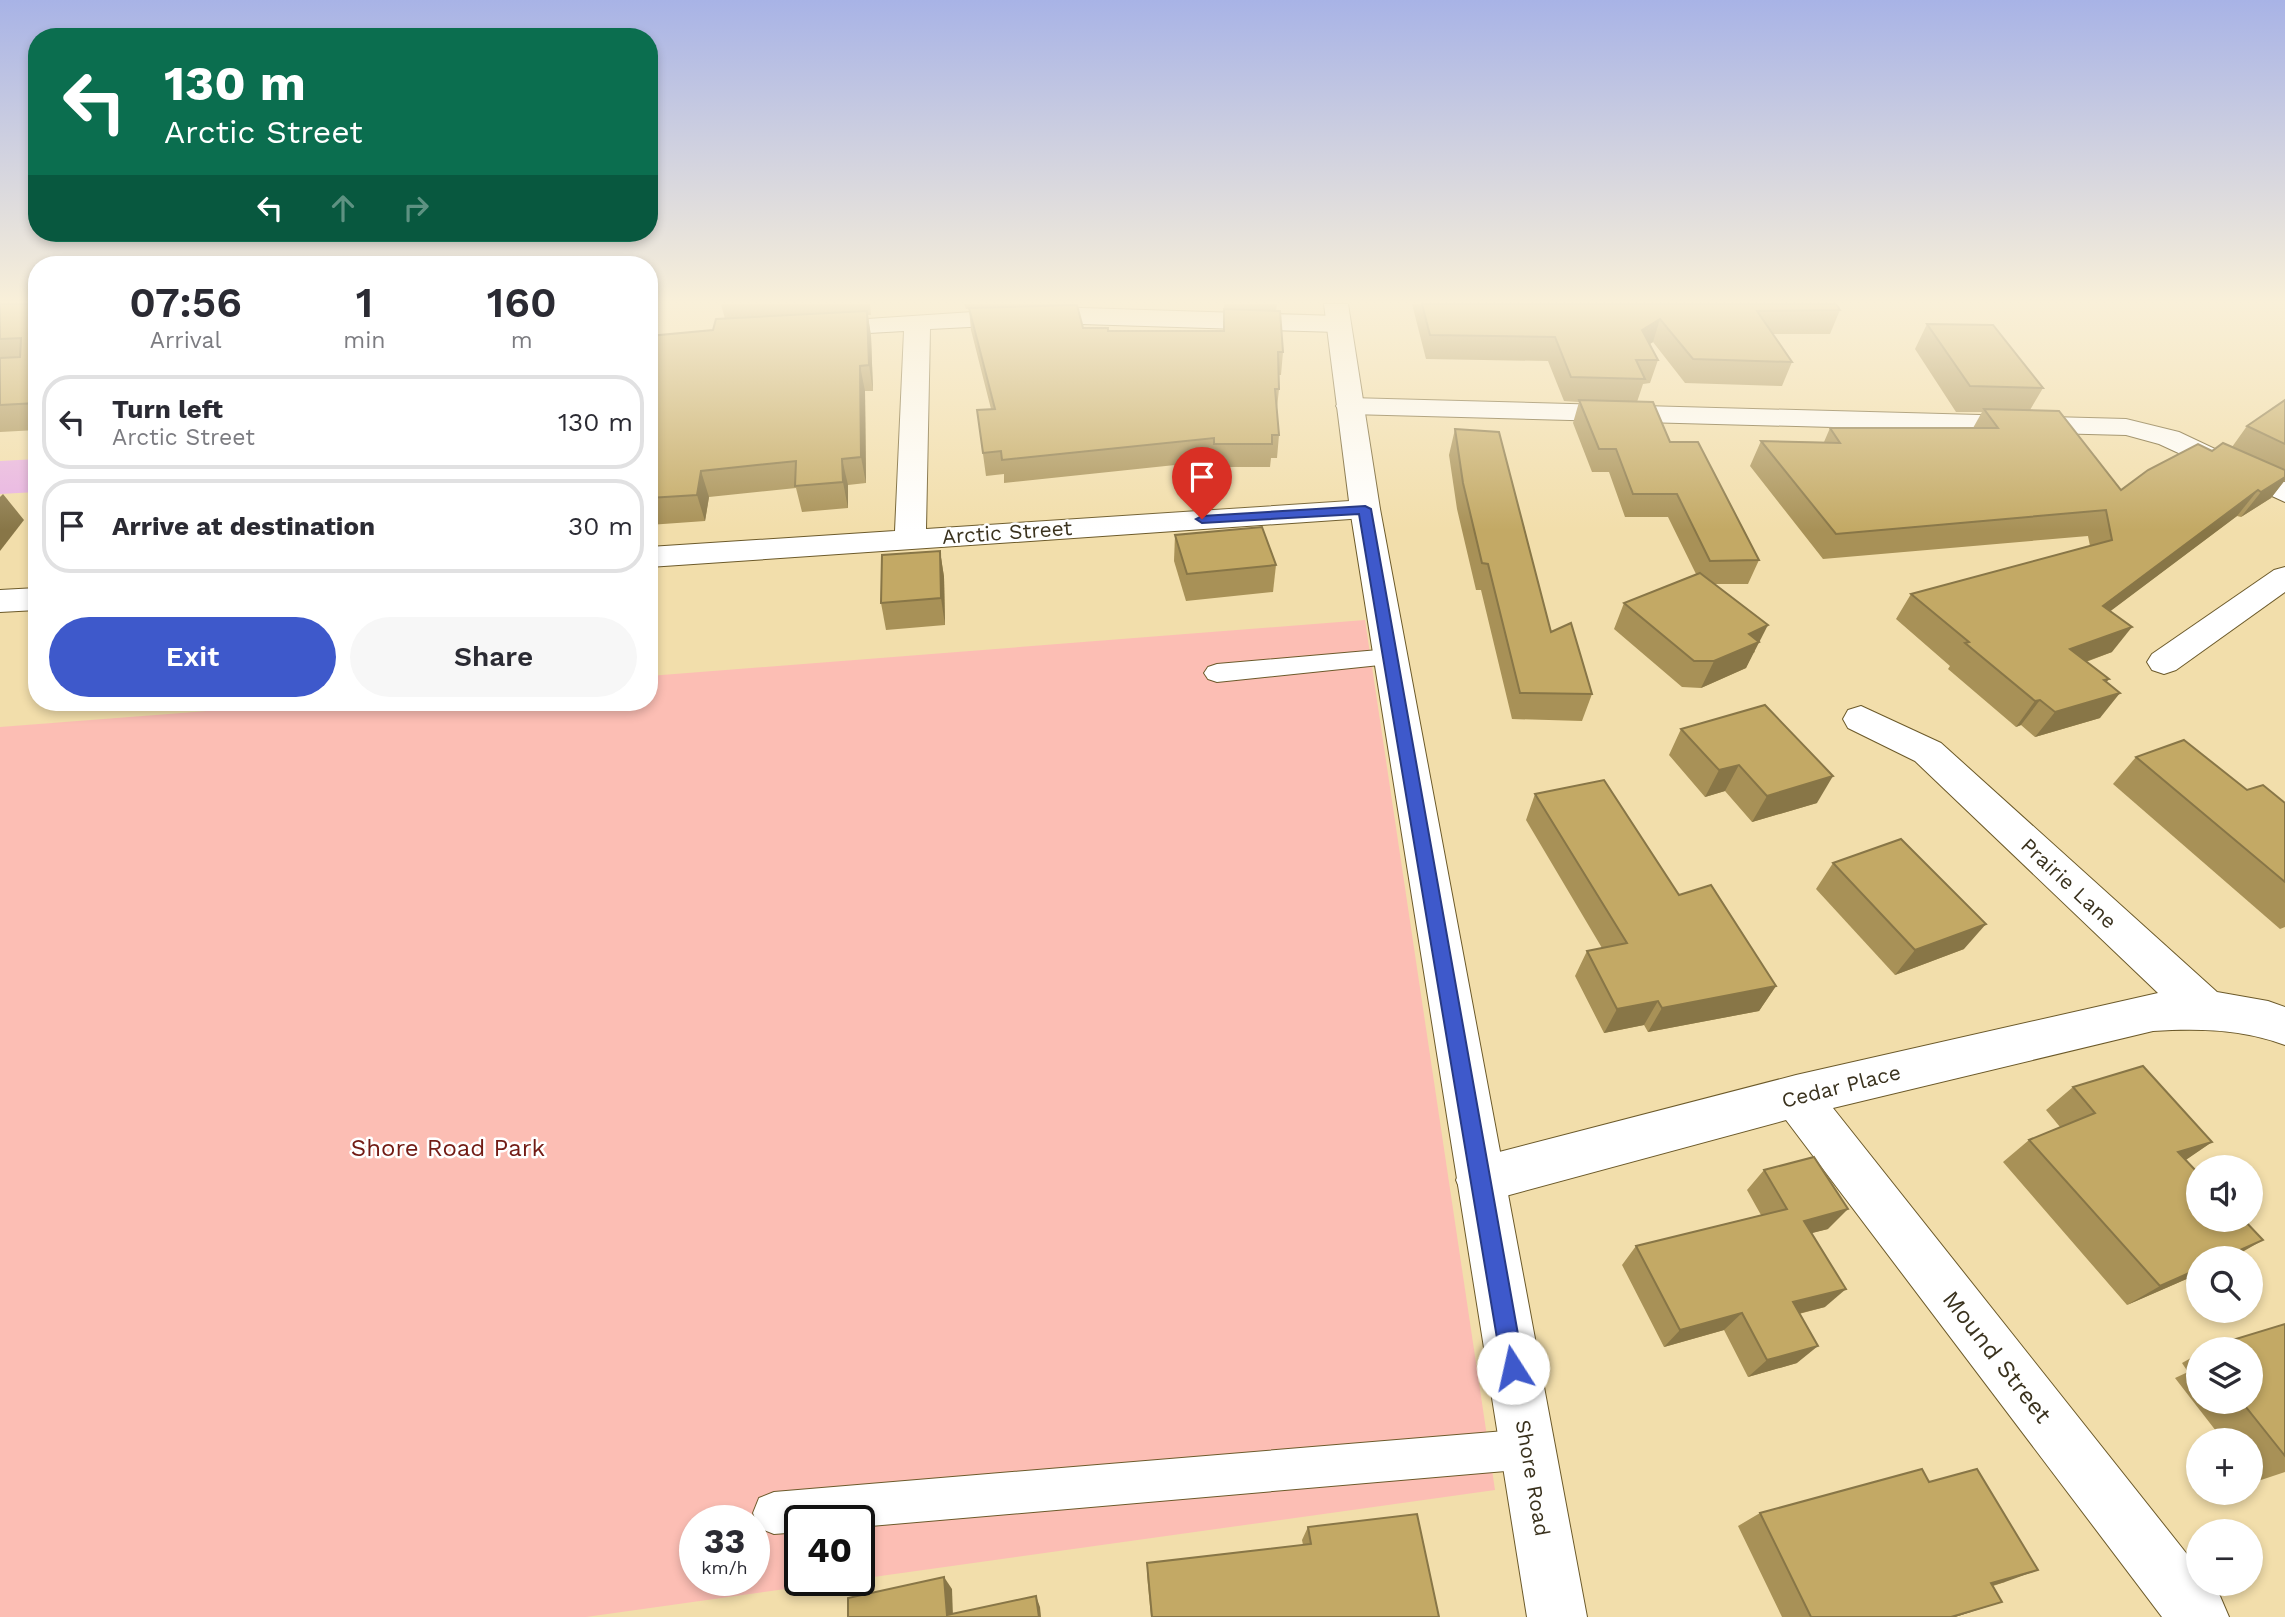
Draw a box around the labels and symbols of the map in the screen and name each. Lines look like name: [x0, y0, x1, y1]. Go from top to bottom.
pin: [1172, 447, 1232, 519]
street label: Arctic Street: [941, 515, 1073, 549]
street label: Prairie Lane: [2016, 832, 2122, 934]
street label: Cedar Place: [1779, 1059, 1903, 1113]
park label: Shore Road Park: [351, 1134, 546, 1162]
street label: Mound Street: [1937, 1285, 2057, 1429]
position arrow: [1476, 1331, 1550, 1405]
street label: Shore Road: [1510, 1418, 1556, 1538]
speed limit sign: 40: [784, 1505, 875, 1596]

